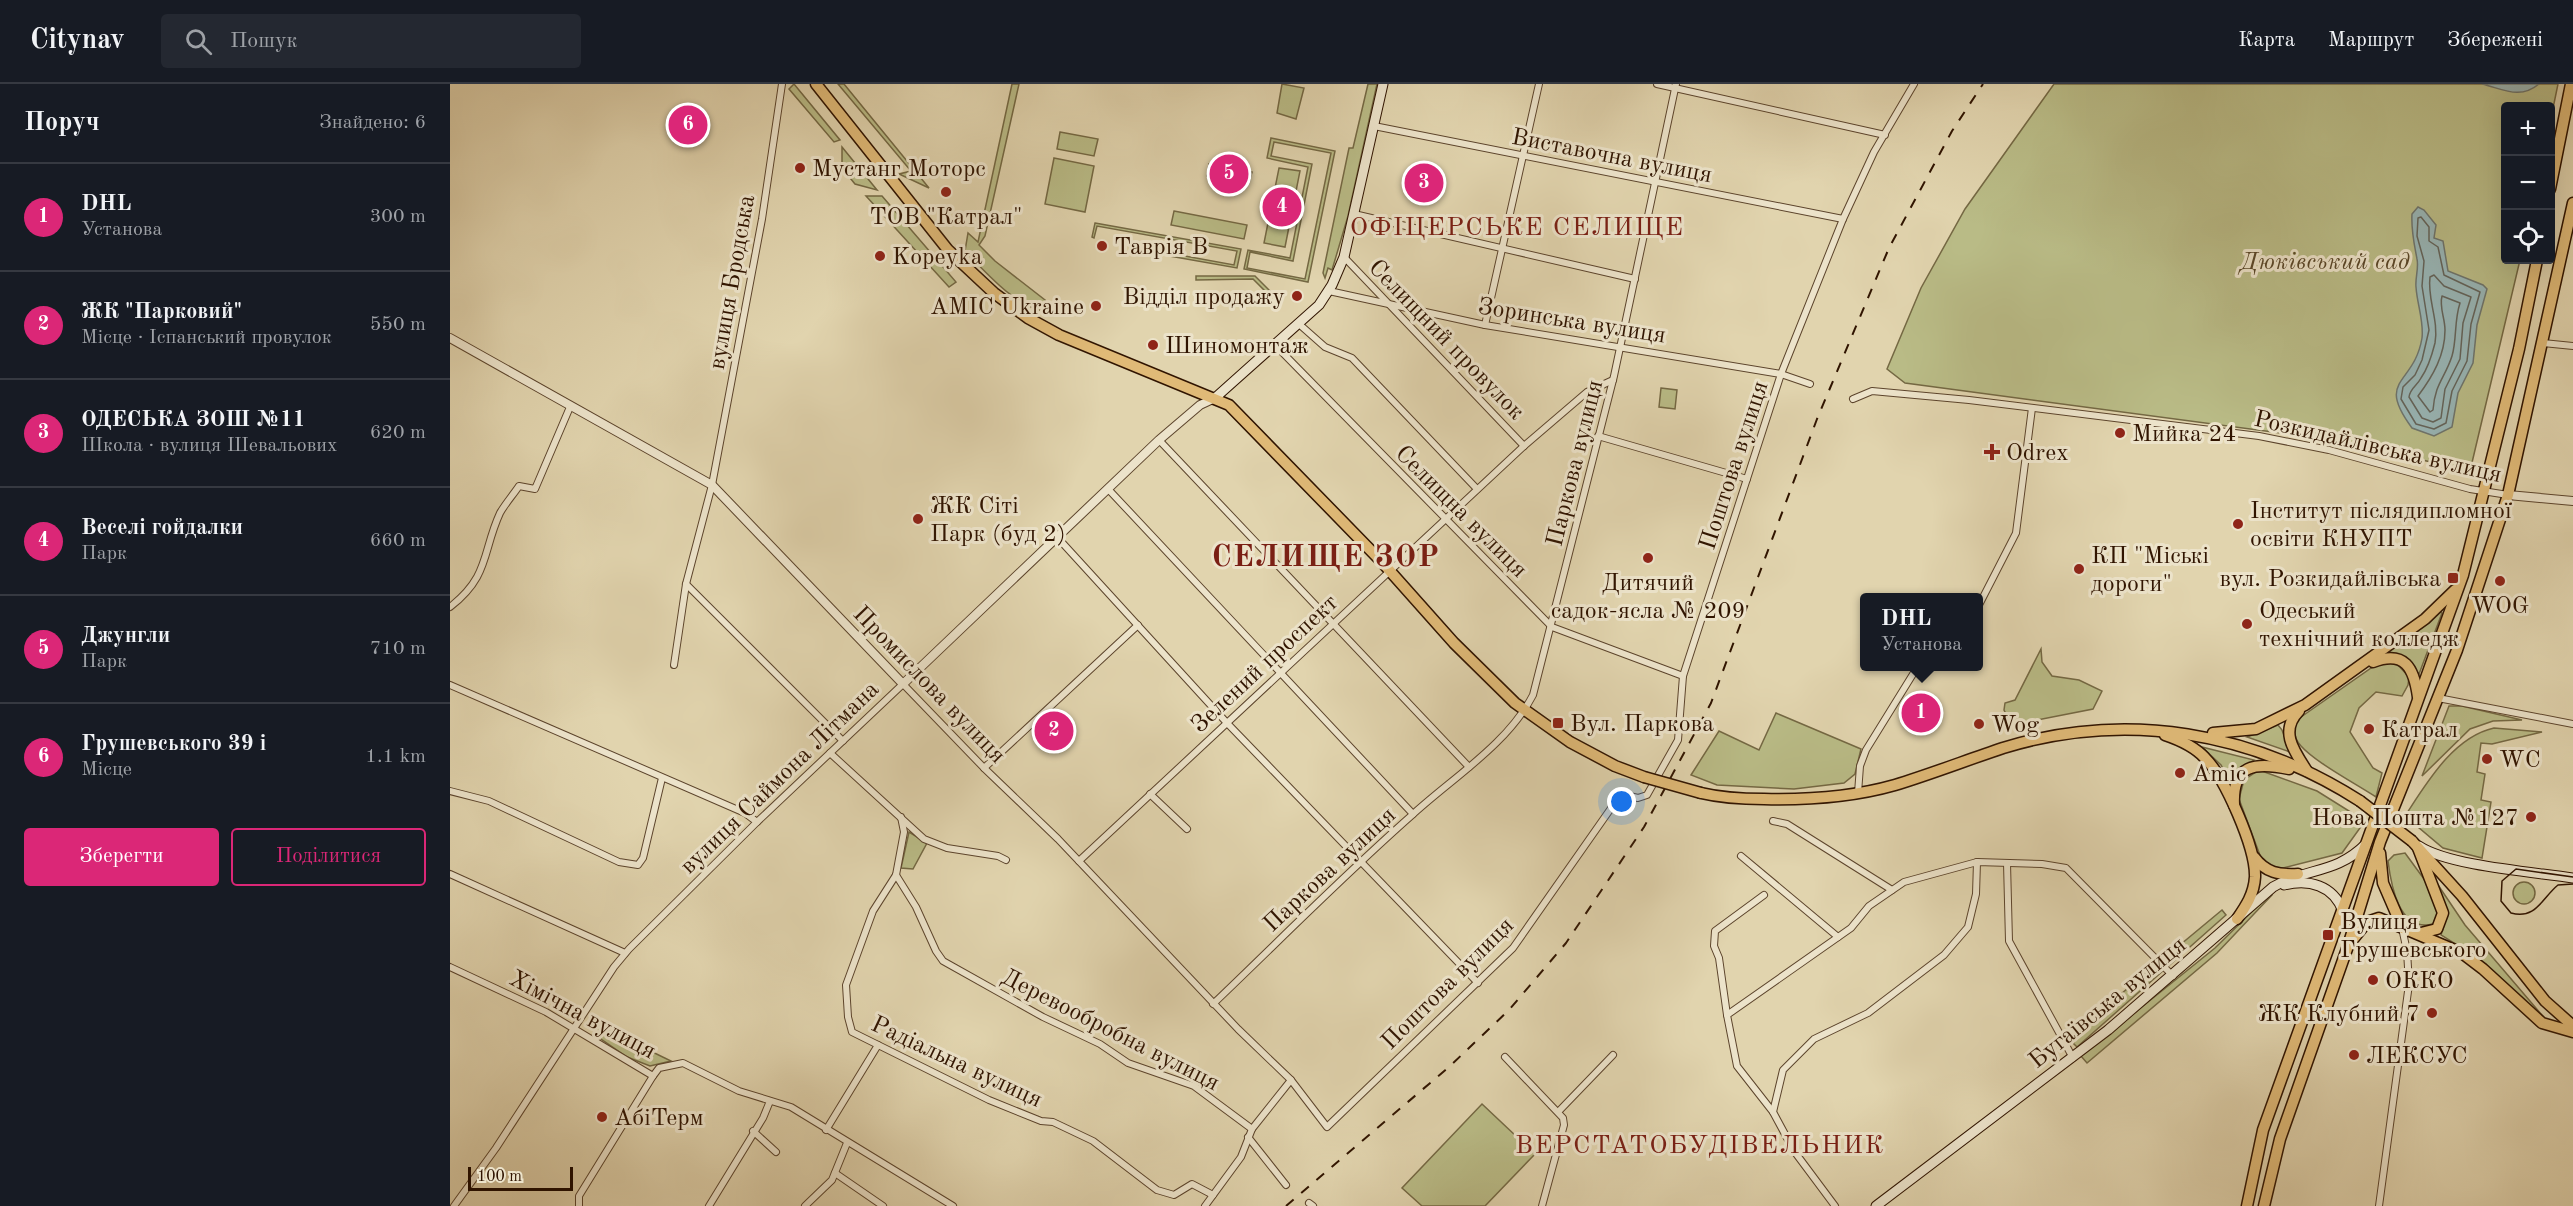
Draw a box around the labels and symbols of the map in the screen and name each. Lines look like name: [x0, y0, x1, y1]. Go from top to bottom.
pin: 6: [668, 102, 708, 147]
street label: Виставочна вулиця: [1509, 126, 1714, 188]
pin: 5: [1210, 152, 1248, 196]
place label: Мустанг Моторс: [812, 158, 986, 182]
pin: 3: [1404, 160, 1444, 206]
marker: Мустанг Моторс: [793, 161, 807, 175]
pin: 4: [1262, 184, 1302, 230]
marker: ТОВ "Катрал": [939, 185, 953, 199]
street label: вулиця Бродська: [706, 193, 760, 372]
place label: ТОВ "Катрал": [869, 206, 1023, 230]
district label: ОФІЦЕРСЬКЕ СЕЛИЩЕ: [1350, 215, 1684, 241]
place label: Таврія В: [1114, 236, 1208, 260]
marker: Таврія В: [1095, 239, 1109, 253]
place label: Kopeyka: [892, 246, 983, 270]
marker: Kopeyka: [873, 249, 887, 263]
park label: Дюківський сад: [2237, 251, 2410, 275]
street label: Селищний провулок: [1363, 256, 1528, 425]
place label: Відділ продажу: [1123, 286, 1285, 310]
marker: Відділ продажу: [1290, 289, 1304, 303]
street label: Зоринська вулиця: [1476, 295, 1667, 349]
place label: AMIC Ukraine: [930, 296, 1084, 320]
marker: AMIC Ukraine: [1089, 299, 1103, 313]
place label: Шиномонтаж: [1165, 335, 1309, 359]
marker: Шиномонтаж: [1146, 338, 1160, 352]
street label: Паркова вулиця: [1544, 378, 1608, 549]
street label: Поштова вулиця: [1696, 378, 1774, 553]
street label: Розкидайлівська вулиця: [2251, 408, 2504, 488]
place label: Мийка 24: [2132, 423, 2236, 447]
marker: Мийка 24: [2113, 426, 2127, 440]
street label: Селищна вулиця: [1390, 442, 1531, 583]
place label: Odrex: [2006, 442, 2069, 466]
marker: Odrex: [1983, 443, 2001, 461]
place label: ЖК Сіті Парк (буд 2): [930, 495, 1066, 547]
place label: Інститут післядипломної освіти КНУПТ: [2250, 500, 2512, 552]
marker: ЖК Сіті Парк (буд 2): [911, 512, 925, 526]
marker: Інститут післядипломної освіти КНУПТ: [2231, 517, 2245, 531]
district label: СЕЛИЩЕ ЗОР: [1212, 543, 1440, 573]
place label: КП "Міські дороги": [2091, 545, 2209, 597]
marker: Дитячий садок-ясла № 209: [1641, 551, 1655, 565]
marker: КП "Міські дороги": [2072, 562, 2086, 576]
place label: вул. Розкидайлiвська: [2219, 568, 2441, 592]
marker: вул. Розкидайлiвська: [2446, 571, 2460, 585]
place label: Дитячий садок-ясла № 209: [1551, 572, 1745, 624]
marker: WOG: [2493, 574, 2507, 588]
street label: Зелений проспект: [1188, 591, 1343, 738]
place label: WOG: [2471, 595, 2529, 619]
place label: Одеський технічний колледж: [2259, 600, 2459, 652]
street label: Промислова вулиця: [848, 602, 1009, 769]
marker: Одеський технічний колледж: [2240, 617, 2254, 631]
street label: вулиця Саймона Літмана: [676, 677, 884, 879]
pin: 1: [1902, 690, 1940, 736]
pin: 2: [1034, 708, 1074, 754]
place label: Вул. Паркова: [1570, 713, 1714, 737]
place label: Wog: [1991, 714, 2039, 738]
marker: Вул. Паркова: [1551, 716, 1565, 730]
marker: Wog: [1972, 717, 1986, 731]
place label: Катрал: [2381, 719, 2458, 743]
marker: Катрал: [2362, 722, 2376, 736]
place label: WC: [2499, 749, 2541, 773]
marker: WC: [2480, 752, 2494, 766]
place label: Amic: [2192, 763, 2246, 787]
marker: Amic: [2173, 766, 2187, 780]
your location: [1607, 787, 1636, 816]
street label: Паркова вулиця: [1260, 803, 1401, 937]
place label: Нова Пошта №127: [2312, 807, 2519, 831]
marker: Нова Пошта №127: [2524, 810, 2538, 824]
place label: Вулиця Грушевського: [2340, 911, 2487, 963]
street label: Поштова вулиця: [1378, 914, 1519, 1055]
marker: Вулиця Грушевського: [2321, 928, 2335, 942]
street label: Бугаївська вулиця: [2025, 933, 2191, 1074]
street label: Деревообробна вулиця: [997, 965, 1223, 1096]
street label: Хімічна вулиця: [505, 967, 659, 1064]
place label: ОККО: [2385, 970, 2454, 994]
marker: ОККО: [2366, 973, 2380, 987]
place label: ЖК Клубний 7: [2258, 1003, 2420, 1027]
marker: ЖК Клубний 7: [2425, 1006, 2439, 1020]
street label: Радіальна вулиця: [867, 1013, 1045, 1113]
place label: ЛЕКСУС: [2366, 1045, 2467, 1069]
marker: ЛЕКСУС: [2347, 1048, 2361, 1062]
place label: АбіТерм: [614, 1107, 704, 1131]
marker: АбіТерм: [595, 1110, 609, 1124]
district label: ВЕРСТАТОБУДІВЕЛЬНИК: [1515, 1133, 1885, 1159]
scale bar: [468, 1164, 573, 1192]

